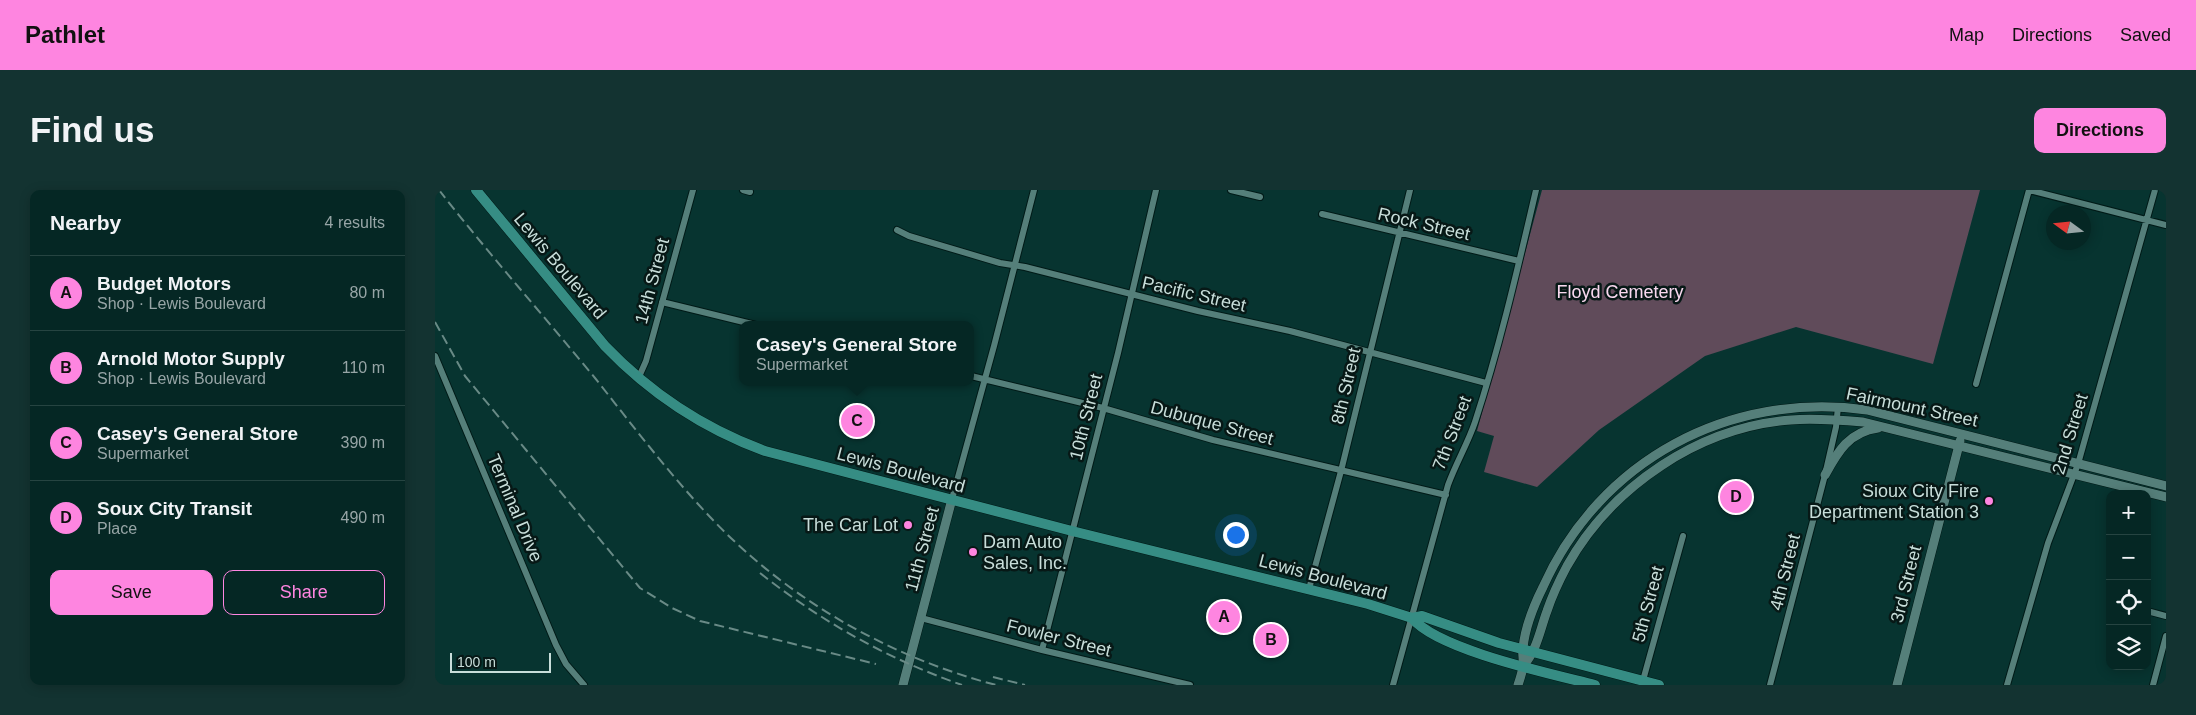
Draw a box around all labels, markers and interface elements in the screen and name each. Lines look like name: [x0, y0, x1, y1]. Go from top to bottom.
text: Pathlet: [25, 21, 105, 48]
text: Map: [1949, 25, 1984, 45]
text: Directions: [2012, 25, 2092, 45]
text: Saved: [2120, 25, 2171, 45]
button: Directions: [2034, 108, 2166, 153]
text: Find us: [30, 110, 154, 149]
street label: Rock Street: [1376, 204, 1472, 244]
north arrow: [2046, 205, 2091, 250]
street label: Lewis Boulevard: [510, 209, 610, 323]
text: Nearby: [50, 211, 121, 234]
text: 4 results: [325, 214, 385, 231]
street label: 14th Street: [631, 236, 673, 326]
street label: Pacific Street: [1140, 272, 1248, 316]
text: Budget Motors: [97, 273, 231, 294]
park label: Floyd Cemetery: [1556, 282, 1684, 302]
text: A: [60, 284, 72, 301]
text: 80 m: [349, 284, 385, 301]
text: Shop · Lewis Boulevard: [97, 295, 266, 312]
popup: [739, 321, 974, 386]
text: Casey's General Store: [756, 334, 957, 355]
street label: 8th Street: [1327, 346, 1365, 426]
text: Arnold Motor Supply: [97, 348, 285, 369]
text: Supermarket: [756, 356, 848, 373]
text: B: [60, 359, 72, 376]
text: 110 m: [342, 359, 385, 376]
text: Shop · Lewis Boulevard: [97, 370, 266, 387]
street label: 10th Street: [1066, 372, 1106, 462]
street label: Fairmount Street: [1844, 383, 1980, 431]
street label: 2nd Street: [2048, 391, 2092, 477]
street label: 7th Street: [1429, 393, 1475, 473]
street label: Dubuque Street: [1149, 397, 1275, 449]
pin: C: [841, 402, 873, 440]
text: Casey's General Store: [97, 423, 298, 444]
text: C: [60, 434, 72, 451]
text: 390 m: [341, 434, 385, 451]
street label: Lewis Boulevard: [835, 443, 967, 497]
text: Supermarket: [97, 445, 189, 462]
street label: Terminal Drive: [483, 451, 547, 565]
pin: D: [1720, 478, 1752, 516]
place label: Sioux City Fire Department Station 3: [1809, 481, 1979, 522]
map controls: [2106, 490, 2151, 670]
button: +: [2106, 490, 2151, 535]
marker: Sioux City Fire Department Station 3: [1983, 495, 1995, 507]
text: Soux City Transit: [97, 498, 252, 519]
street label: 11th Street: [901, 505, 943, 593]
text: D: [60, 509, 72, 526]
text: 490 m: [341, 509, 385, 526]
place label: The Car Lot: [803, 515, 898, 535]
marker: The Car Lot: [902, 519, 914, 531]
text: Place: [97, 520, 137, 537]
your location: [1223, 522, 1249, 548]
place label: Dam Auto Sales, Inc.: [983, 532, 1067, 573]
street label: 4th Street: [1766, 532, 1804, 612]
button: −: [2106, 535, 2151, 580]
street label: 3rd Street: [1887, 543, 1925, 625]
marker: Dam Auto Sales, Inc.: [967, 546, 979, 558]
street label: Lewis Boulevard: [1257, 550, 1389, 604]
street label: 5th Street: [1628, 564, 1668, 644]
button: Save: [50, 570, 213, 615]
button: Share: [223, 570, 385, 615]
button: locate: [2106, 580, 2151, 625]
pin: A: [1208, 598, 1240, 636]
street label: Fowler Street: [1005, 615, 1113, 661]
pin: B: [1255, 621, 1287, 659]
button: layers: [2106, 625, 2151, 670]
scale bar: [450, 650, 551, 673]
text: 100 m: [457, 654, 496, 670]

